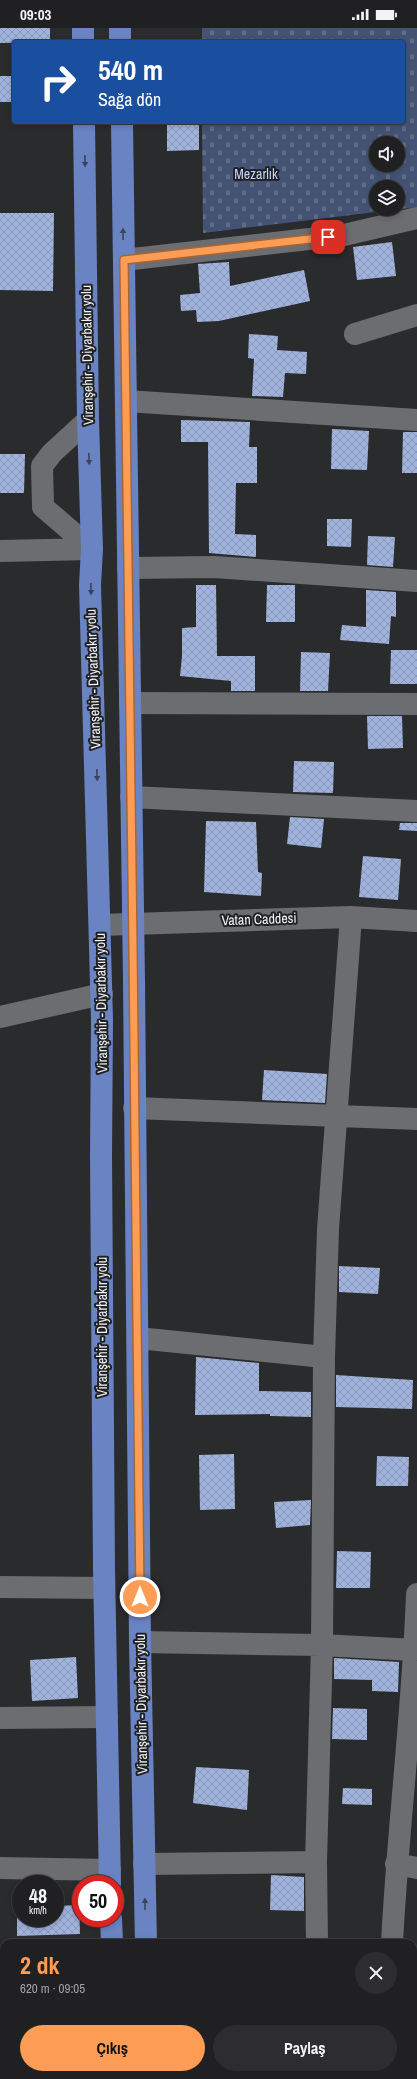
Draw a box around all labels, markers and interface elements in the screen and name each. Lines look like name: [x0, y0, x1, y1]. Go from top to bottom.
text: 09:03: [20, 4, 51, 25]
text: 540 m: [98, 51, 163, 89]
icon: right: [32, 56, 84, 108]
text: Sağa dön: [98, 87, 161, 112]
map controls: [369, 136, 405, 216]
button: sound: [369, 136, 405, 172]
one-way arrow: [82, 155, 88, 168]
park label: Mezarlık: [234, 165, 278, 183]
button: layers: [369, 180, 405, 216]
pin: [311, 220, 345, 254]
icon: arrive: [317, 226, 339, 248]
one-way arrow: [120, 227, 126, 240]
street label: Viranşehir - Diyarbakır yolu: [77, 285, 97, 425]
one-way arrow: [86, 453, 92, 466]
one-way arrow: [87, 583, 94, 595]
street label: Viranşehir - Diyarbakır yolu: [82, 609, 104, 749]
one-way arrow: [93, 769, 100, 781]
street label: Vatan Caddesi: [221, 909, 297, 929]
street label: Viranşehir - Diyarbakır yolu: [91, 933, 111, 1073]
street label: Viranşehir - Diyarbakır yolu: [93, 1257, 111, 1397]
position arrow: [119, 1576, 161, 1618]
street label: Viranşehir - Diyarbakır yolu: [131, 1634, 151, 1774]
speed limit sign: 50: [72, 1875, 124, 1927]
text: 48: [29, 1882, 47, 1909]
one-way arrow: [142, 1897, 148, 1910]
text: km/h: [29, 1904, 47, 1917]
text: 2 dk: [20, 1949, 59, 1981]
button: close: [355, 1952, 397, 1994]
text: 620 m · 09:05: [20, 1980, 85, 1997]
button: Çıkış: [20, 2025, 205, 2071]
button: Paylaş: [213, 2025, 397, 2071]

